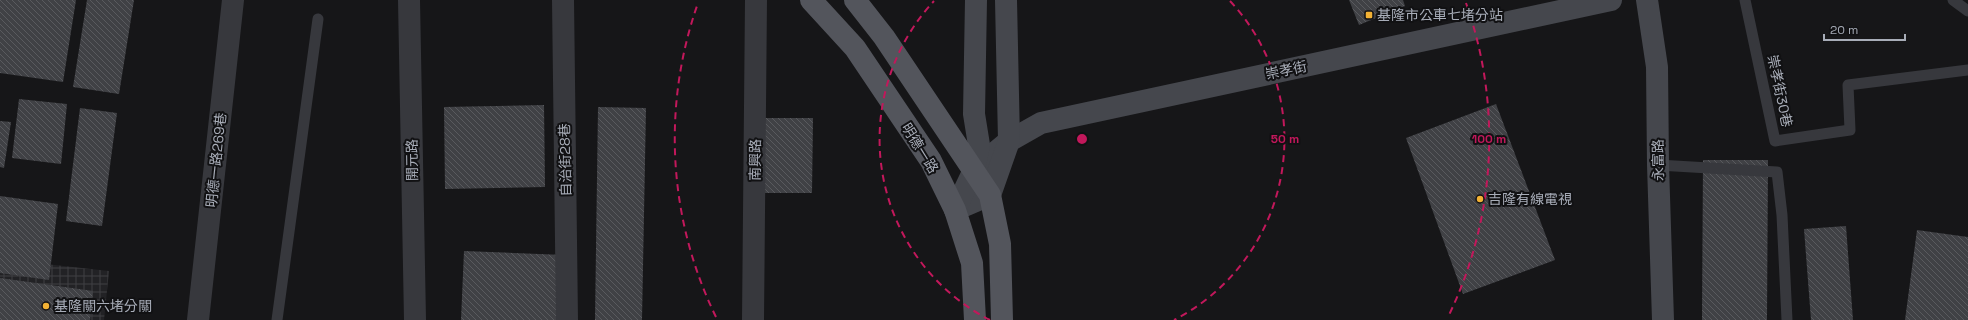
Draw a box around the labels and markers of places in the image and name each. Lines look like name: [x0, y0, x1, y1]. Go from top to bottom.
place label: 基隆市公車七堵分站: [1377, 6, 1503, 24]
marker: 基隆市公車七堵分站: [1364, 10, 1374, 20]
centre of rings: [1075, 132, 1089, 146]
place label: 吉隆有線電視: [1488, 190, 1572, 208]
marker: 吉隆有線電視: [1475, 194, 1485, 204]
place label: 基隆關六堵分關: [54, 297, 152, 315]
marker: 基隆關六堵分關: [41, 301, 51, 311]

